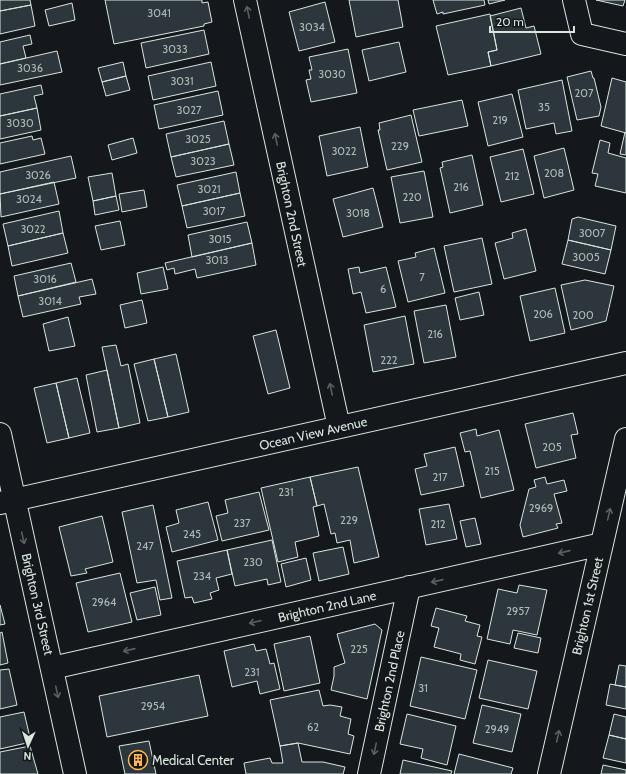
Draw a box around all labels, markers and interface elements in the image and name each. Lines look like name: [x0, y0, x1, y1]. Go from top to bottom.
house number: 3041: [147, 6, 171, 20]
one-way arrow: [243, 6, 251, 19]
scale bar: [490, 8, 574, 34]
text: 20 m: [496, 14, 524, 29]
house number: 3034: [299, 20, 326, 34]
house number: 3033: [162, 42, 188, 56]
house number: 3036: [17, 61, 43, 75]
house number: 3030: [318, 67, 346, 81]
house number: 3031: [170, 74, 194, 88]
house number: 207: [575, 86, 594, 100]
house number: 35: [538, 100, 550, 114]
house number: 3027: [177, 103, 202, 117]
house number: 219: [492, 113, 508, 127]
house number: 3030: [6, 116, 34, 130]
house number: 3025: [185, 132, 211, 146]
one-way arrow: [271, 133, 279, 146]
house number: 229: [391, 139, 409, 153]
house number: 3022: [331, 144, 357, 158]
house number: 3023: [190, 154, 216, 168]
street label: Brighton 2nd Street: [273, 160, 311, 269]
house number: 208: [544, 166, 564, 180]
house number: 3026: [25, 168, 51, 182]
house number: 212: [504, 169, 520, 183]
house number: 216: [453, 180, 469, 194]
house number: 3021: [198, 182, 220, 196]
house number: 220: [402, 190, 422, 204]
house number: 3024: [16, 192, 43, 206]
house number: 3017: [203, 204, 226, 218]
house number: 3018: [346, 206, 370, 220]
house number: 3022: [20, 222, 46, 236]
house number: 3007: [579, 226, 606, 240]
house number: 3015: [208, 232, 232, 246]
house number: 3005: [572, 250, 600, 264]
house number: 3013: [205, 253, 229, 267]
house number: 7: [419, 270, 425, 284]
house number: 3016: [33, 272, 57, 286]
house number: 6: [380, 282, 386, 296]
house number: 3014: [38, 294, 62, 308]
house number: 206: [533, 307, 553, 321]
house number: 200: [572, 308, 594, 322]
house number: 216: [427, 327, 443, 341]
house number: 222: [380, 353, 398, 367]
one-way arrow: [327, 383, 335, 396]
street label: Ocean View Avenue: [257, 413, 369, 453]
house number: 205: [542, 440, 562, 454]
house number: 215: [484, 464, 500, 478]
house number: 217: [433, 470, 448, 484]
house number: 231: [278, 485, 294, 499]
house number: 2969: [529, 501, 553, 515]
one-way arrow: [605, 508, 613, 521]
house number: 229: [340, 513, 358, 527]
house number: 237: [233, 516, 251, 530]
house number: 212: [430, 517, 446, 531]
house number: 245: [183, 527, 201, 541]
one-way arrow: [20, 531, 28, 544]
house number: 247: [136, 539, 154, 553]
one-way arrow: [557, 549, 570, 557]
street label: Brighton 3rd Street: [18, 551, 58, 657]
house number: 230: [243, 555, 263, 569]
street label: Brighton 1st Street: [568, 555, 606, 657]
house number: 234: [193, 569, 212, 583]
one-way arrow: [431, 578, 444, 586]
street label: Brighton 2nd Lane: [276, 587, 378, 625]
house number: 2964: [92, 595, 117, 609]
house number: 2957: [506, 604, 530, 618]
one-way arrow: [249, 618, 262, 626]
street label: Brighton 2nd Place: [370, 629, 408, 733]
house number: 225: [350, 642, 368, 656]
one-way arrow: [122, 647, 135, 655]
house number: 231: [244, 665, 260, 679]
house number: 31: [418, 681, 428, 695]
one-way arrow: [54, 685, 62, 698]
house number: 2954: [141, 699, 166, 713]
house number: 62: [307, 720, 319, 734]
house number: 2949: [485, 722, 509, 736]
north arrow: [8, 726, 48, 766]
one-way arrow: [554, 730, 562, 743]
one-way arrow: [370, 742, 378, 755]
text: N: [23, 749, 32, 763]
building icon: Medical Center: [127, 749, 149, 771]
place label: Medical Center: [152, 752, 235, 768]

